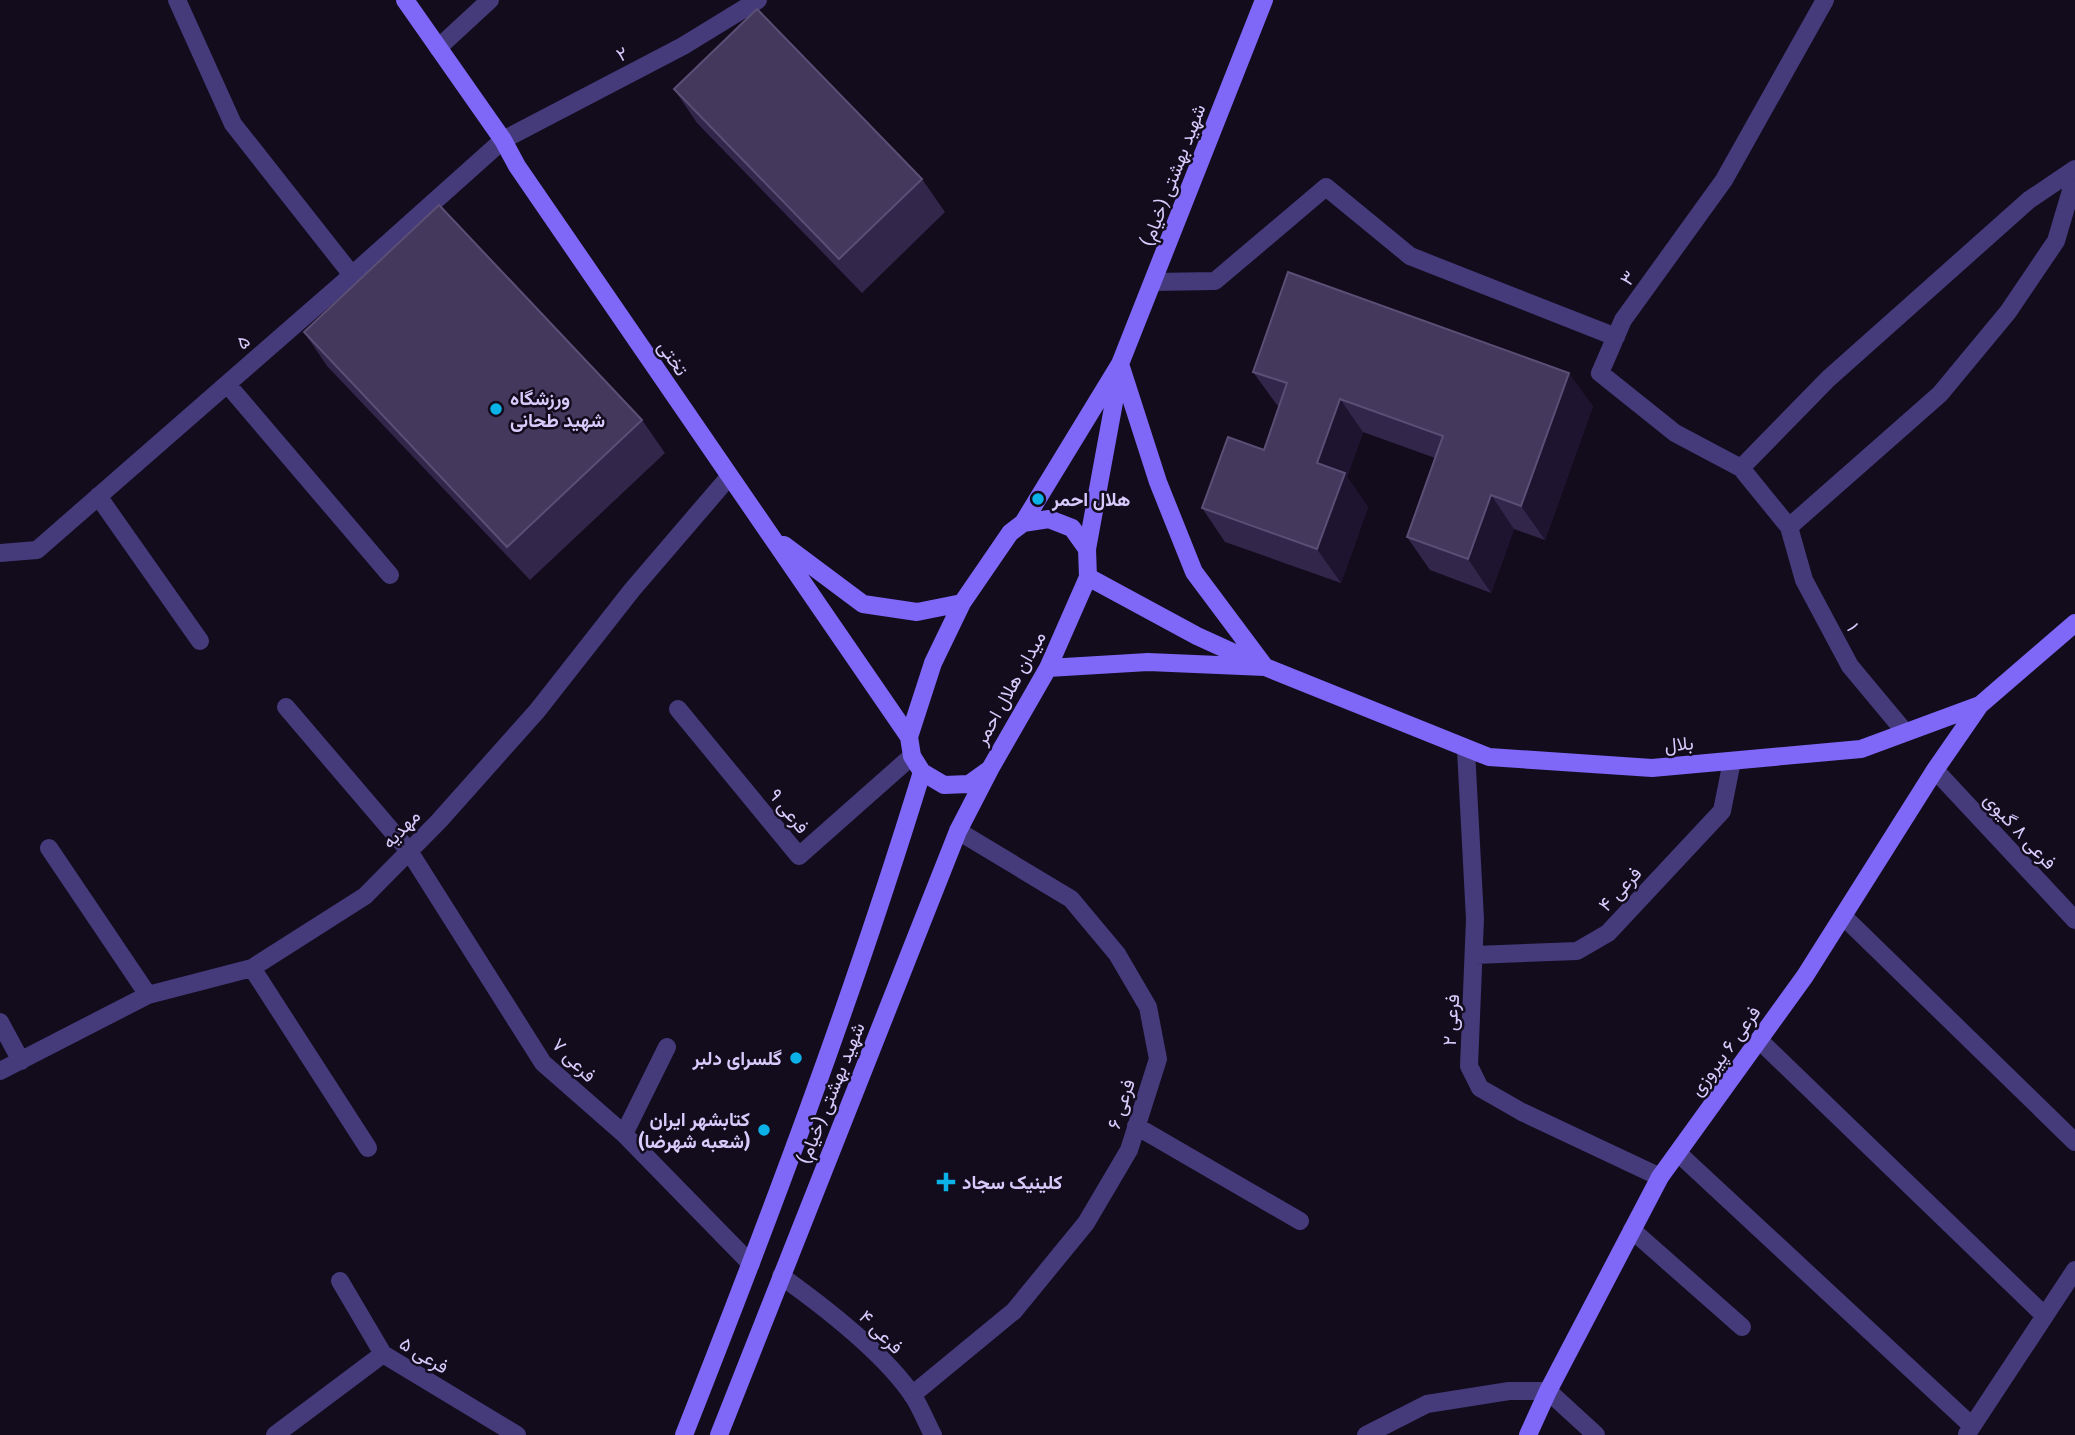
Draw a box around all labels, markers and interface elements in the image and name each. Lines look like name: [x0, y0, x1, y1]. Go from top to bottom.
street label: ۲: [612, 41, 632, 67]
street label: شهید بهشتی (خیام): [1135, 101, 1212, 249]
street label: ۳: [1615, 266, 1641, 290]
street label: ۵: [231, 330, 255, 354]
street label: تختی: [653, 336, 693, 380]
place label: ورزشگاه شهید طحانی: [510, 387, 605, 432]
marker: ورزشگاه شهید طحانی: [488, 401, 504, 417]
place label: هلال احمر: [1051, 488, 1130, 512]
marker: هلال احمر: [1030, 491, 1046, 507]
street label: ۱: [1842, 619, 1864, 635]
street label: میدان هلال احمر: [969, 627, 1051, 750]
street label: بلال: [1663, 731, 1695, 757]
street label: فرعی ۹: [764, 784, 814, 838]
street label: فرعی ۸ گیوی: [1979, 788, 2061, 874]
street label: مهدیه: [377, 805, 425, 853]
street label: فرعی ۴: [1594, 862, 1646, 916]
street label: فرعی ۲: [1438, 993, 1464, 1047]
street label: فرعی ۶ پیروزی: [1685, 1002, 1767, 1102]
street label: شهید بهشتی (خیام): [792, 1019, 871, 1167]
street label: فرعی ۷: [547, 1033, 601, 1087]
place label: گلسرای دلبر: [692, 1047, 782, 1071]
marker: گلسرای دلبر: [788, 1050, 804, 1066]
street label: فرعی ۶: [1102, 1076, 1140, 1132]
place label: کتابشهر ایران (شعبه شهرضا): [638, 1108, 750, 1154]
marker: کتابشهر ایران (شعبه شهرضا): [756, 1122, 772, 1138]
place label: کلینیک سجاد: [962, 1171, 1063, 1194]
marker: کلینیک سجاد: [936, 1172, 956, 1192]
street label: فرعی ۴: [854, 1305, 908, 1359]
street label: فرعی ۵: [395, 1331, 453, 1379]

